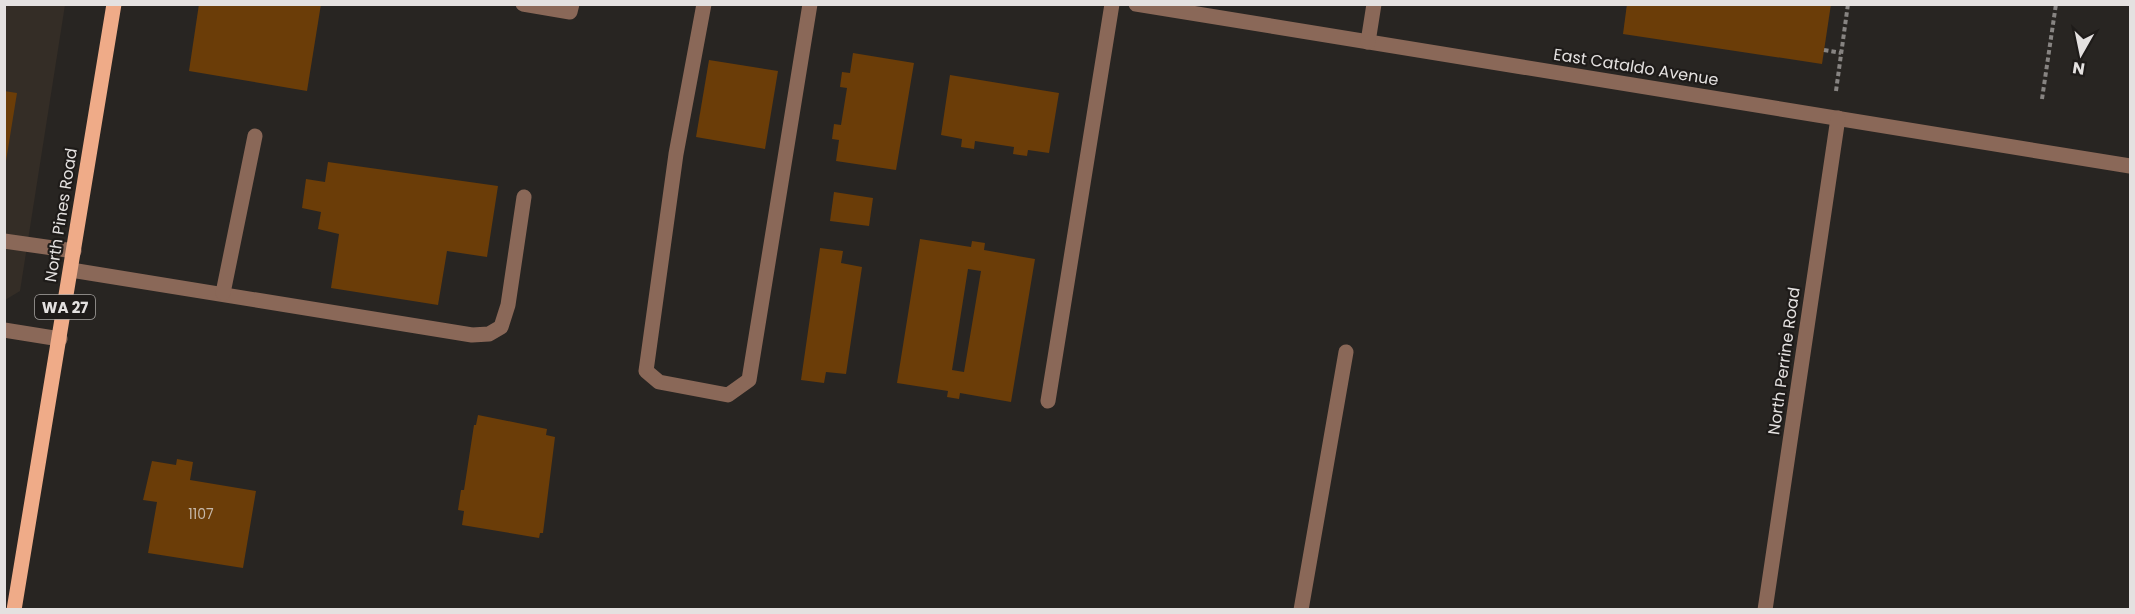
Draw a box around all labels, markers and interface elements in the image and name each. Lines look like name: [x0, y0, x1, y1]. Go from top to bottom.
north arrow: [2051, 24, 2111, 84]
street label: East Cataldo Avenue: [1552, 43, 1720, 91]
text: N: [2071, 56, 2086, 81]
street label: North Pines Road: [39, 146, 83, 284]
street label: North Perrine Road: [1762, 286, 1806, 436]
road number: WA 27: [35, 295, 95, 319]
house number: 1107: [188, 504, 214, 524]

